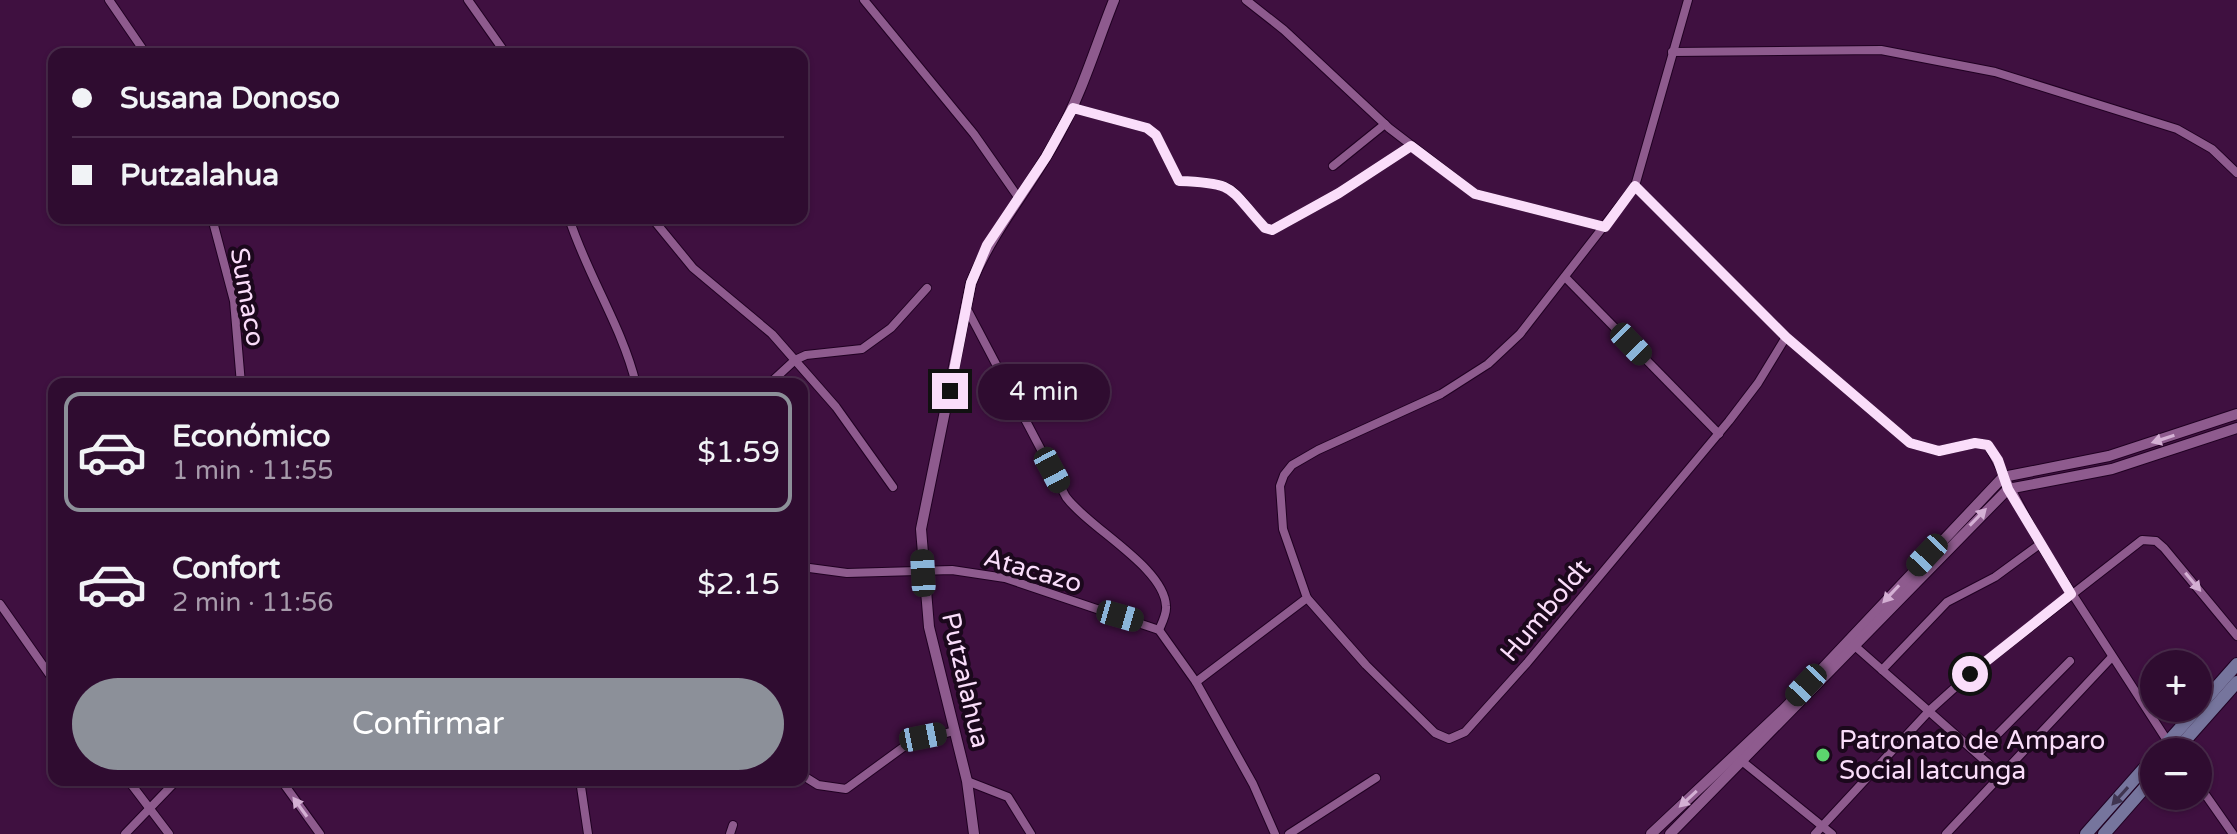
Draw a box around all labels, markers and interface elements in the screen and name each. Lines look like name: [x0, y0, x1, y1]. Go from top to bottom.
text: Susana Donoso: [120, 80, 340, 117]
text: Putzalahua: [120, 157, 279, 194]
street label: Sumaco: [224, 245, 271, 349]
car: [1606, 318, 1656, 370]
callout: 4 min: [978, 363, 1110, 419]
route end: [932, 373, 968, 409]
text: 4 min: [1009, 376, 1079, 407]
icon: car: [76, 416, 148, 488]
text: Económico: [172, 418, 330, 455]
one-way arrow: [2151, 433, 2175, 446]
text: $1.59: [697, 434, 780, 471]
car: [1030, 443, 1074, 497]
text: 1 min · 11:55: [172, 455, 334, 486]
one-way arrow: [1968, 508, 1987, 527]
car: [1902, 529, 1952, 581]
street label: Atacazo: [980, 542, 1085, 599]
icon: car: [76, 548, 148, 620]
car: [910, 548, 936, 598]
text: Confort: [172, 550, 280, 587]
street label: Humboldt: [1494, 553, 1597, 668]
text: $2.15: [697, 566, 780, 603]
one-way arrow: [2184, 572, 2201, 592]
one-way arrow: [1882, 584, 1900, 603]
text: 2 min · 11:56: [172, 587, 334, 618]
car: [1094, 598, 1146, 634]
street label: Putzalahua: [935, 609, 996, 751]
map controls: [2140, 650, 2212, 810]
button: +: [2140, 650, 2212, 722]
route start: [1952, 656, 1988, 692]
car: [1781, 659, 1831, 711]
button: Confirmar: [72, 678, 784, 770]
car: [897, 721, 949, 753]
place label: Patronato de Amparo Social latcunga: [1839, 725, 2105, 786]
button: −: [2140, 738, 2212, 810]
marker: Patronato de Amparo Social latcunga: [1814, 746, 1832, 764]
one-way arrow: [2112, 785, 2129, 805]
one-way arrow: [1679, 790, 1698, 808]
one-way arrow: [293, 797, 309, 817]

